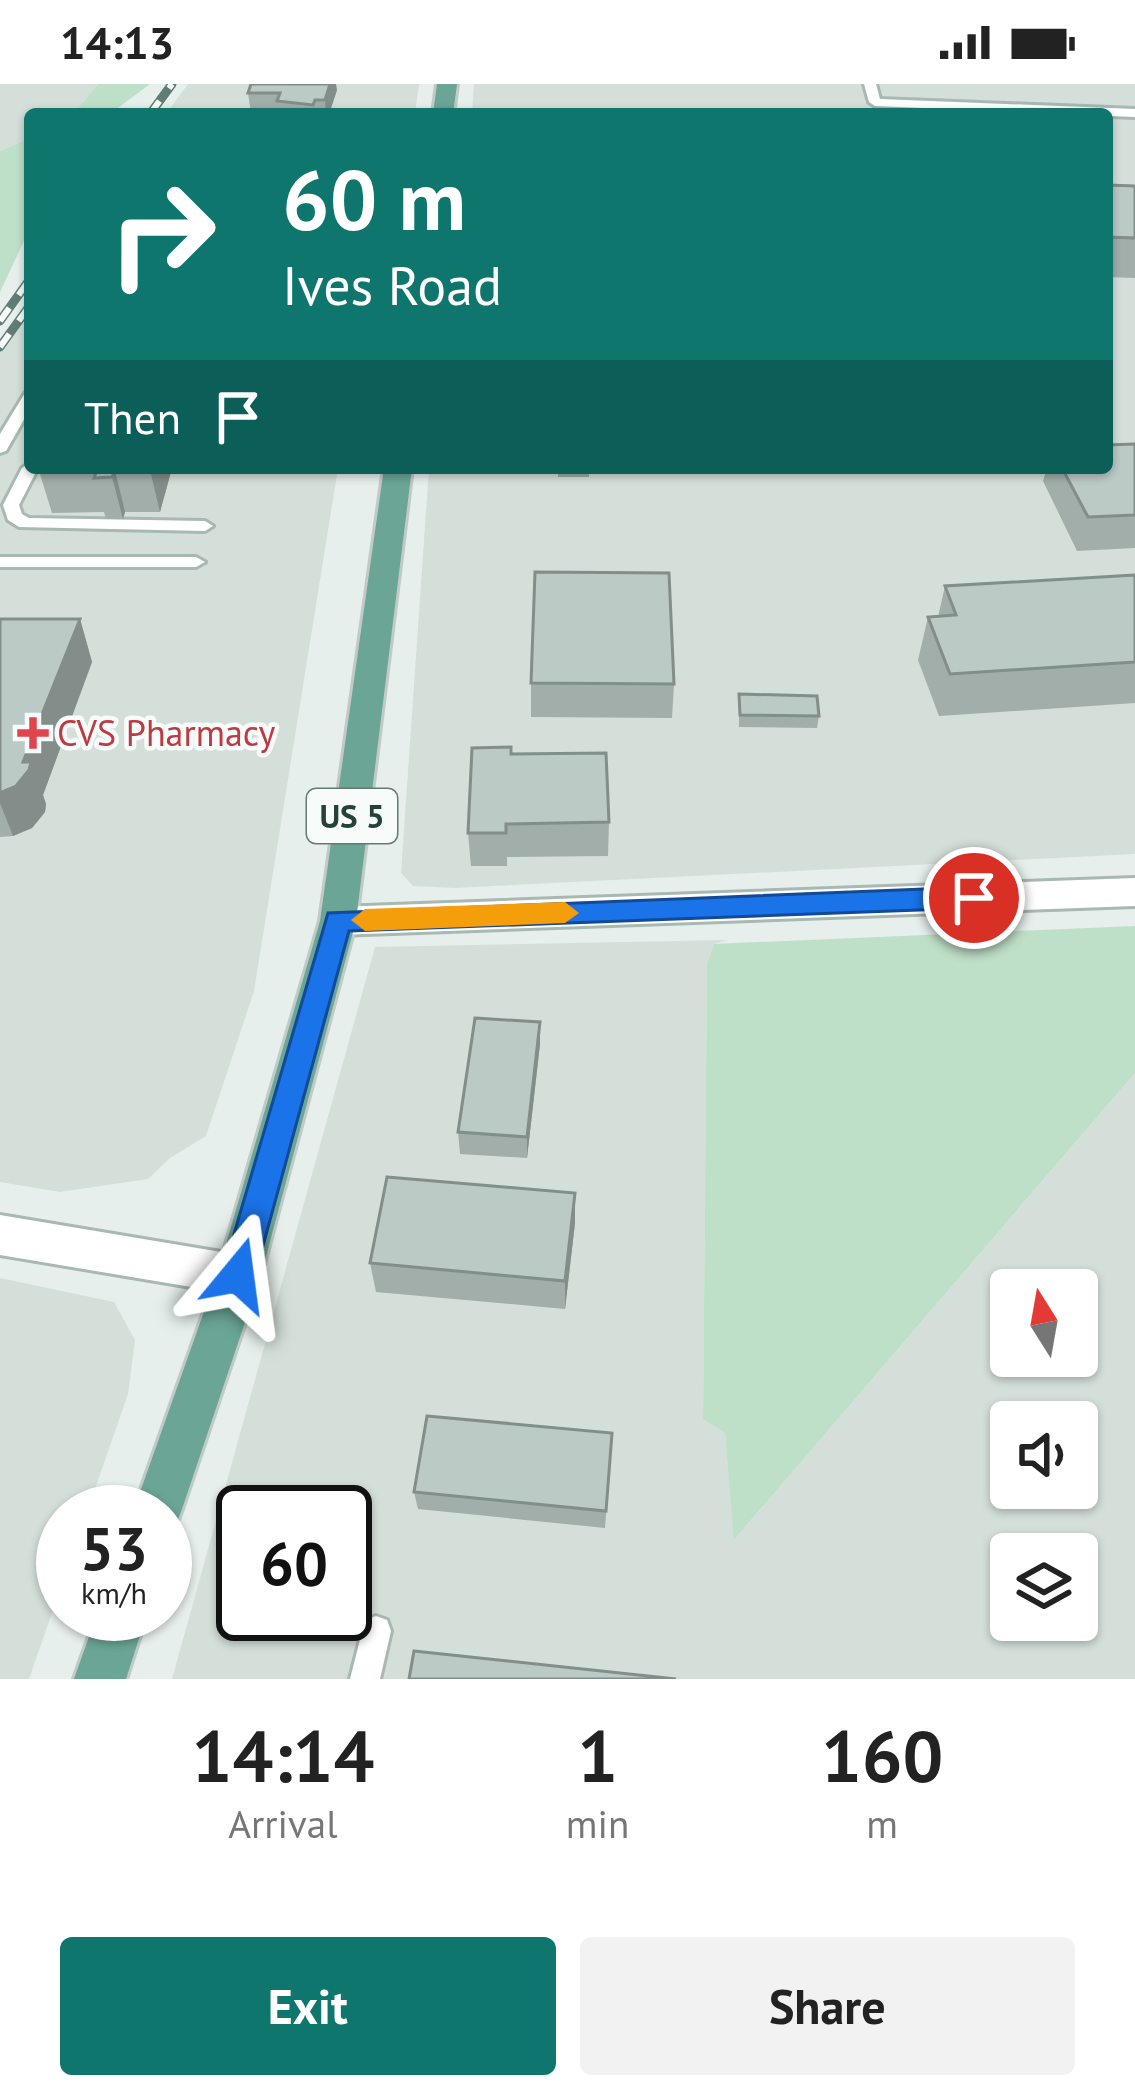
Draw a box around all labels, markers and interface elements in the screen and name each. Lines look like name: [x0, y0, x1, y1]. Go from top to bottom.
text: 14:13: [60, 13, 174, 71]
text: 60 m: [282, 144, 466, 253]
icon: right: [84, 156, 240, 312]
text: Ives Road: [282, 250, 502, 320]
icon: arrive: [205, 384, 271, 450]
text: Then: [84, 388, 181, 446]
place label: CVS Pharmacy: [57, 709, 276, 756]
marker: CVS Pharmacy: [20, 720, 46, 746]
road number: US 5: [307, 789, 397, 843]
pin: [923, 847, 1025, 949]
icon: arrive: [941, 865, 1007, 931]
position arrow: [175, 1212, 301, 1338]
north arrow: [990, 1269, 1098, 1377]
map controls: [990, 1269, 1098, 1641]
button: sound: [990, 1401, 1098, 1509]
speed limit sign: 60: [216, 1485, 372, 1641]
text: 53: [80, 1509, 148, 1587]
button: layers: [990, 1533, 1098, 1641]
text: km/h: [81, 1573, 147, 1612]
text: 14:14: [192, 1709, 374, 1802]
text: 1: [577, 1709, 618, 1802]
text: 160: [821, 1709, 943, 1802]
text: Arrival: [228, 1798, 338, 1849]
text: min: [566, 1798, 629, 1849]
text: m: [866, 1798, 898, 1849]
button: Exit: [60, 1937, 556, 2075]
button: Share: [580, 1937, 1075, 2075]

